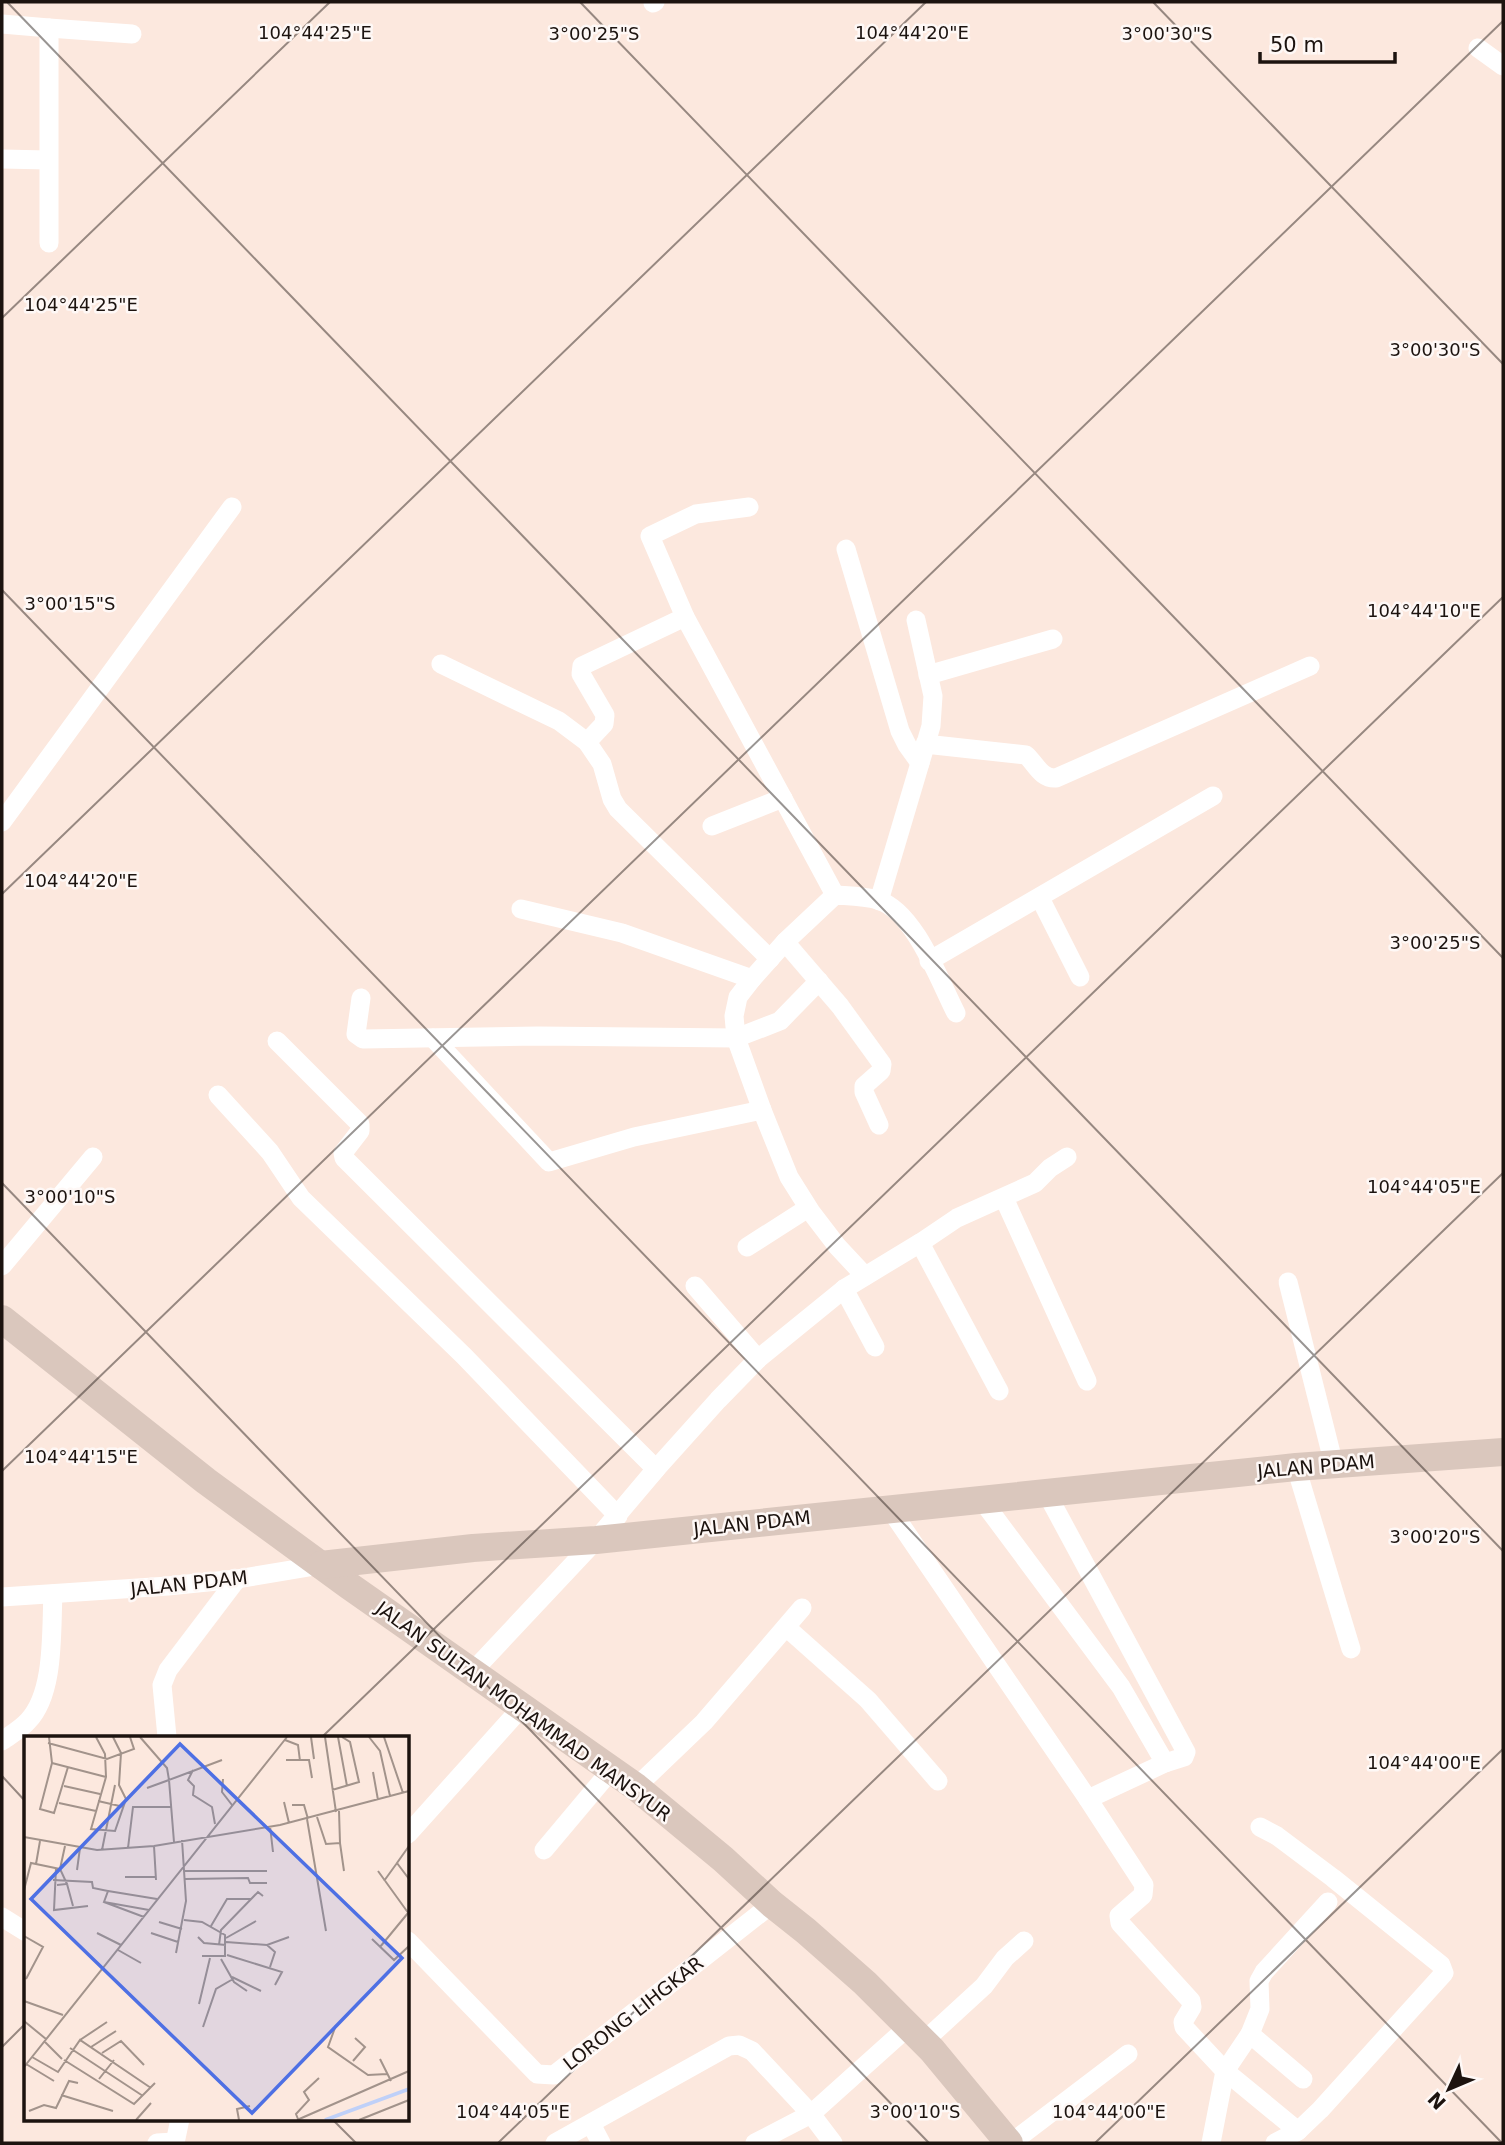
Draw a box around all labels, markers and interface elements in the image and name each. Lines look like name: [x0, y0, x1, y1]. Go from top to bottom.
scale bar: [1260, 21, 1395, 65]
text: 104°44'25"E: [258, 22, 372, 43]
text: 104°44'20"E: [855, 22, 969, 43]
text: 3°00'25"S: [549, 23, 639, 44]
text: 3°00'30"S: [1122, 23, 1212, 44]
text: 50 m: [1270, 33, 1324, 57]
text: 104°44'25"E: [24, 294, 138, 315]
text: 3°00'30"S: [1390, 339, 1480, 360]
text: 3°00'15"S: [25, 593, 115, 614]
text: 104°44'10"E: [1367, 600, 1481, 621]
text: 104°44'20"E: [24, 870, 138, 891]
text: 3°00'25"S: [1390, 932, 1480, 953]
text: 104°44'05"E: [1367, 1176, 1481, 1197]
text: 3°00'10"S: [25, 1186, 115, 1207]
text: 104°44'15"E: [24, 1446, 138, 1467]
street label: JALAN PDAM: [1255, 1450, 1376, 1482]
street label: JALAN PDAM: [691, 1506, 812, 1540]
text: 3°00'20"S: [1390, 1526, 1480, 1547]
street label: JALAN PDAM: [128, 1566, 249, 1600]
street label: JALAN SULTAN MOHAMMAD MANSYUR: [371, 1596, 676, 1826]
inset map: [24, 1736, 410, 2120]
text: 104°44'00"E: [1367, 1752, 1481, 1773]
street label: LORONG LIHGKAR: [559, 1952, 707, 2074]
north arrow: [1414, 2054, 1484, 2124]
text: N: [1423, 2087, 1450, 2114]
text: 104°44'05"E: [456, 2101, 570, 2122]
text: 3°00'10"S: [870, 2101, 960, 2122]
text: 104°44'00"E: [1052, 2101, 1166, 2122]

